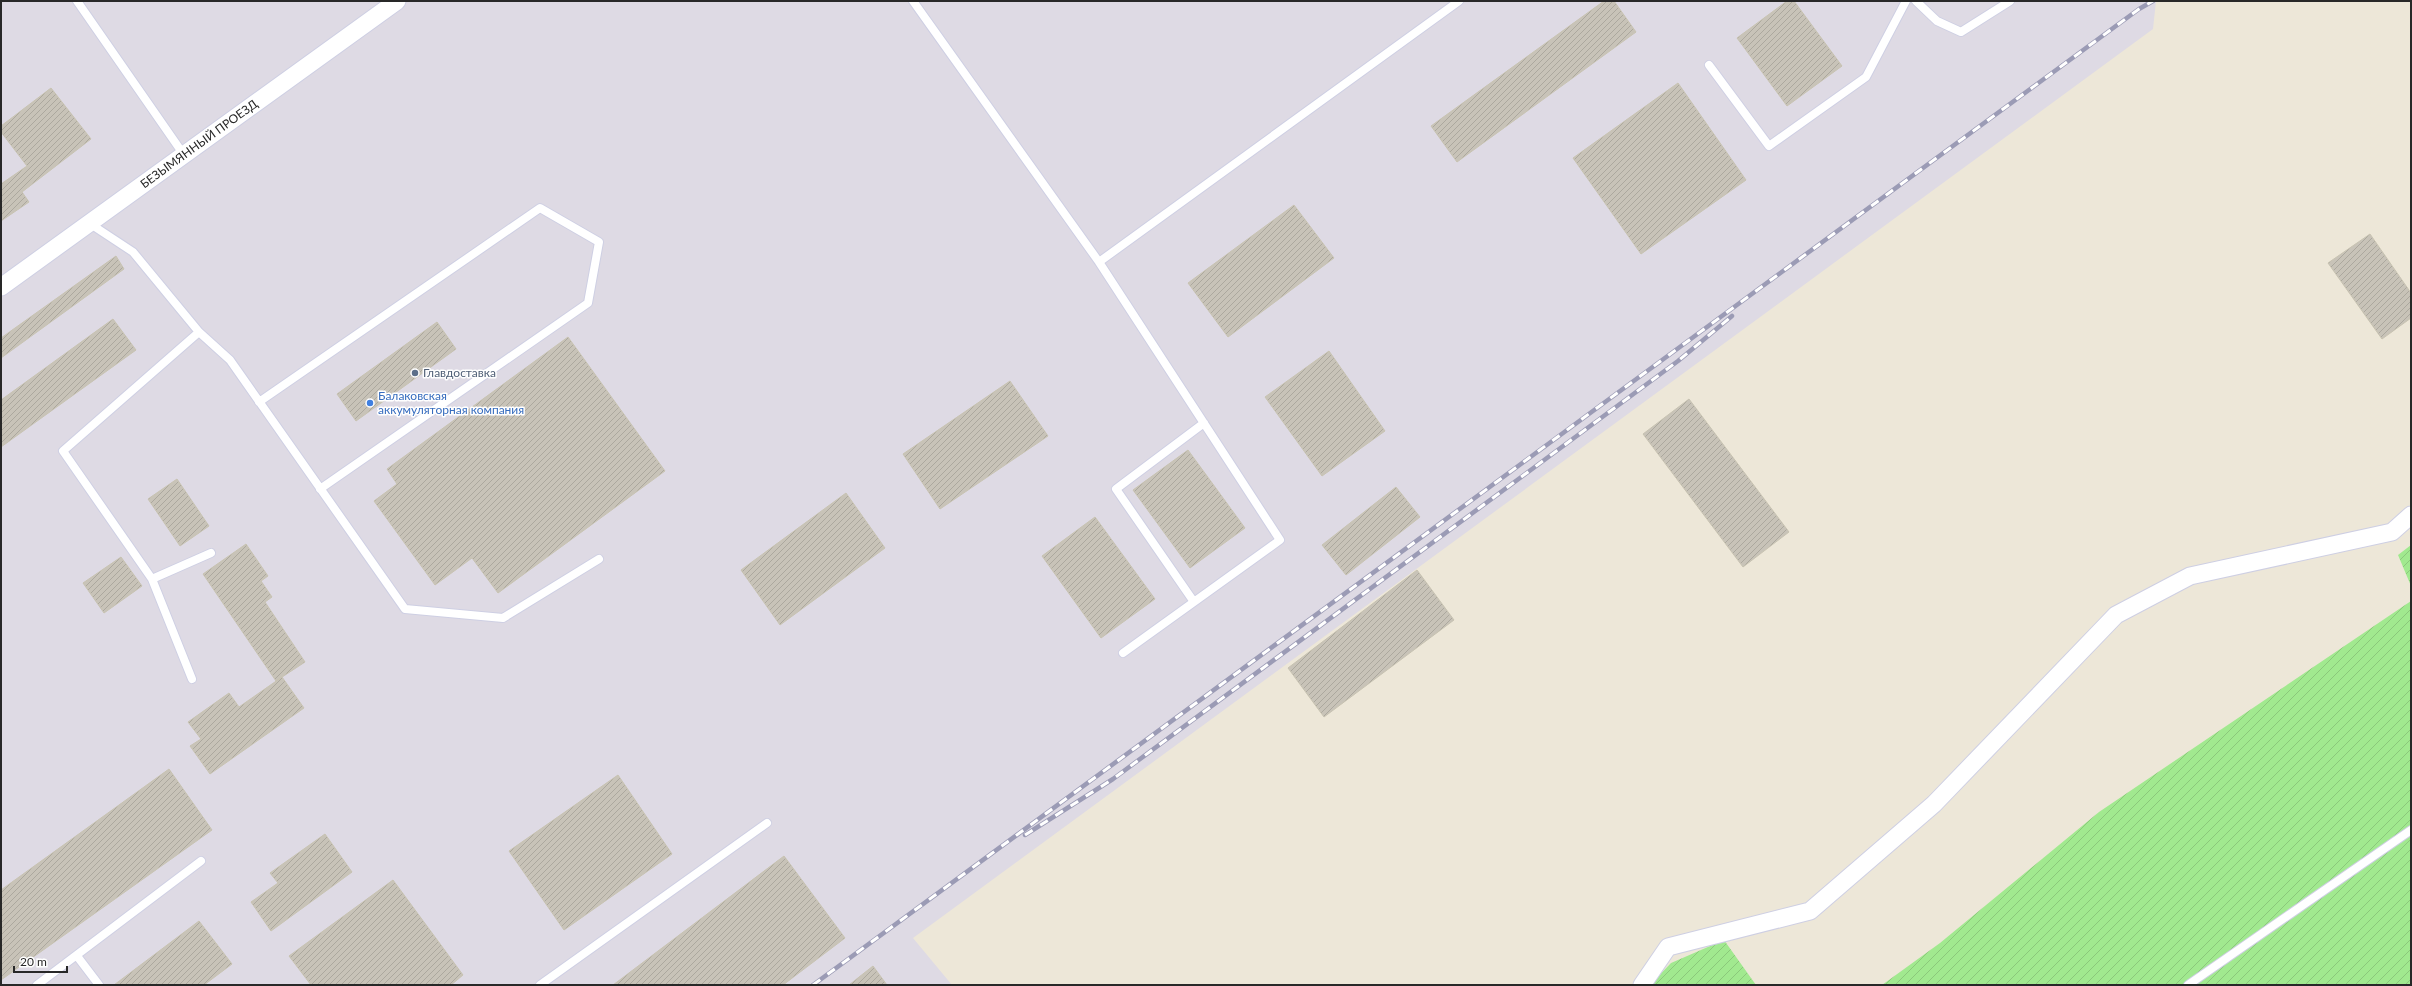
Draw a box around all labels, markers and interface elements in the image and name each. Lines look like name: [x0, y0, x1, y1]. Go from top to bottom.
street label: БЕЗЫМЯННЫЙ ПРОЕЗД: [137, 96, 261, 191]
place label: Главдоставка: [423, 365, 496, 380]
marker: Главдоставка: [410, 368, 420, 378]
place label: Балаковская аккумуляторная компания: [378, 388, 524, 417]
marker: Балаковская аккумуляторная компания: [365, 398, 375, 408]
scale bar: [14, 948, 67, 974]
text: 20 m: [20, 954, 47, 969]

